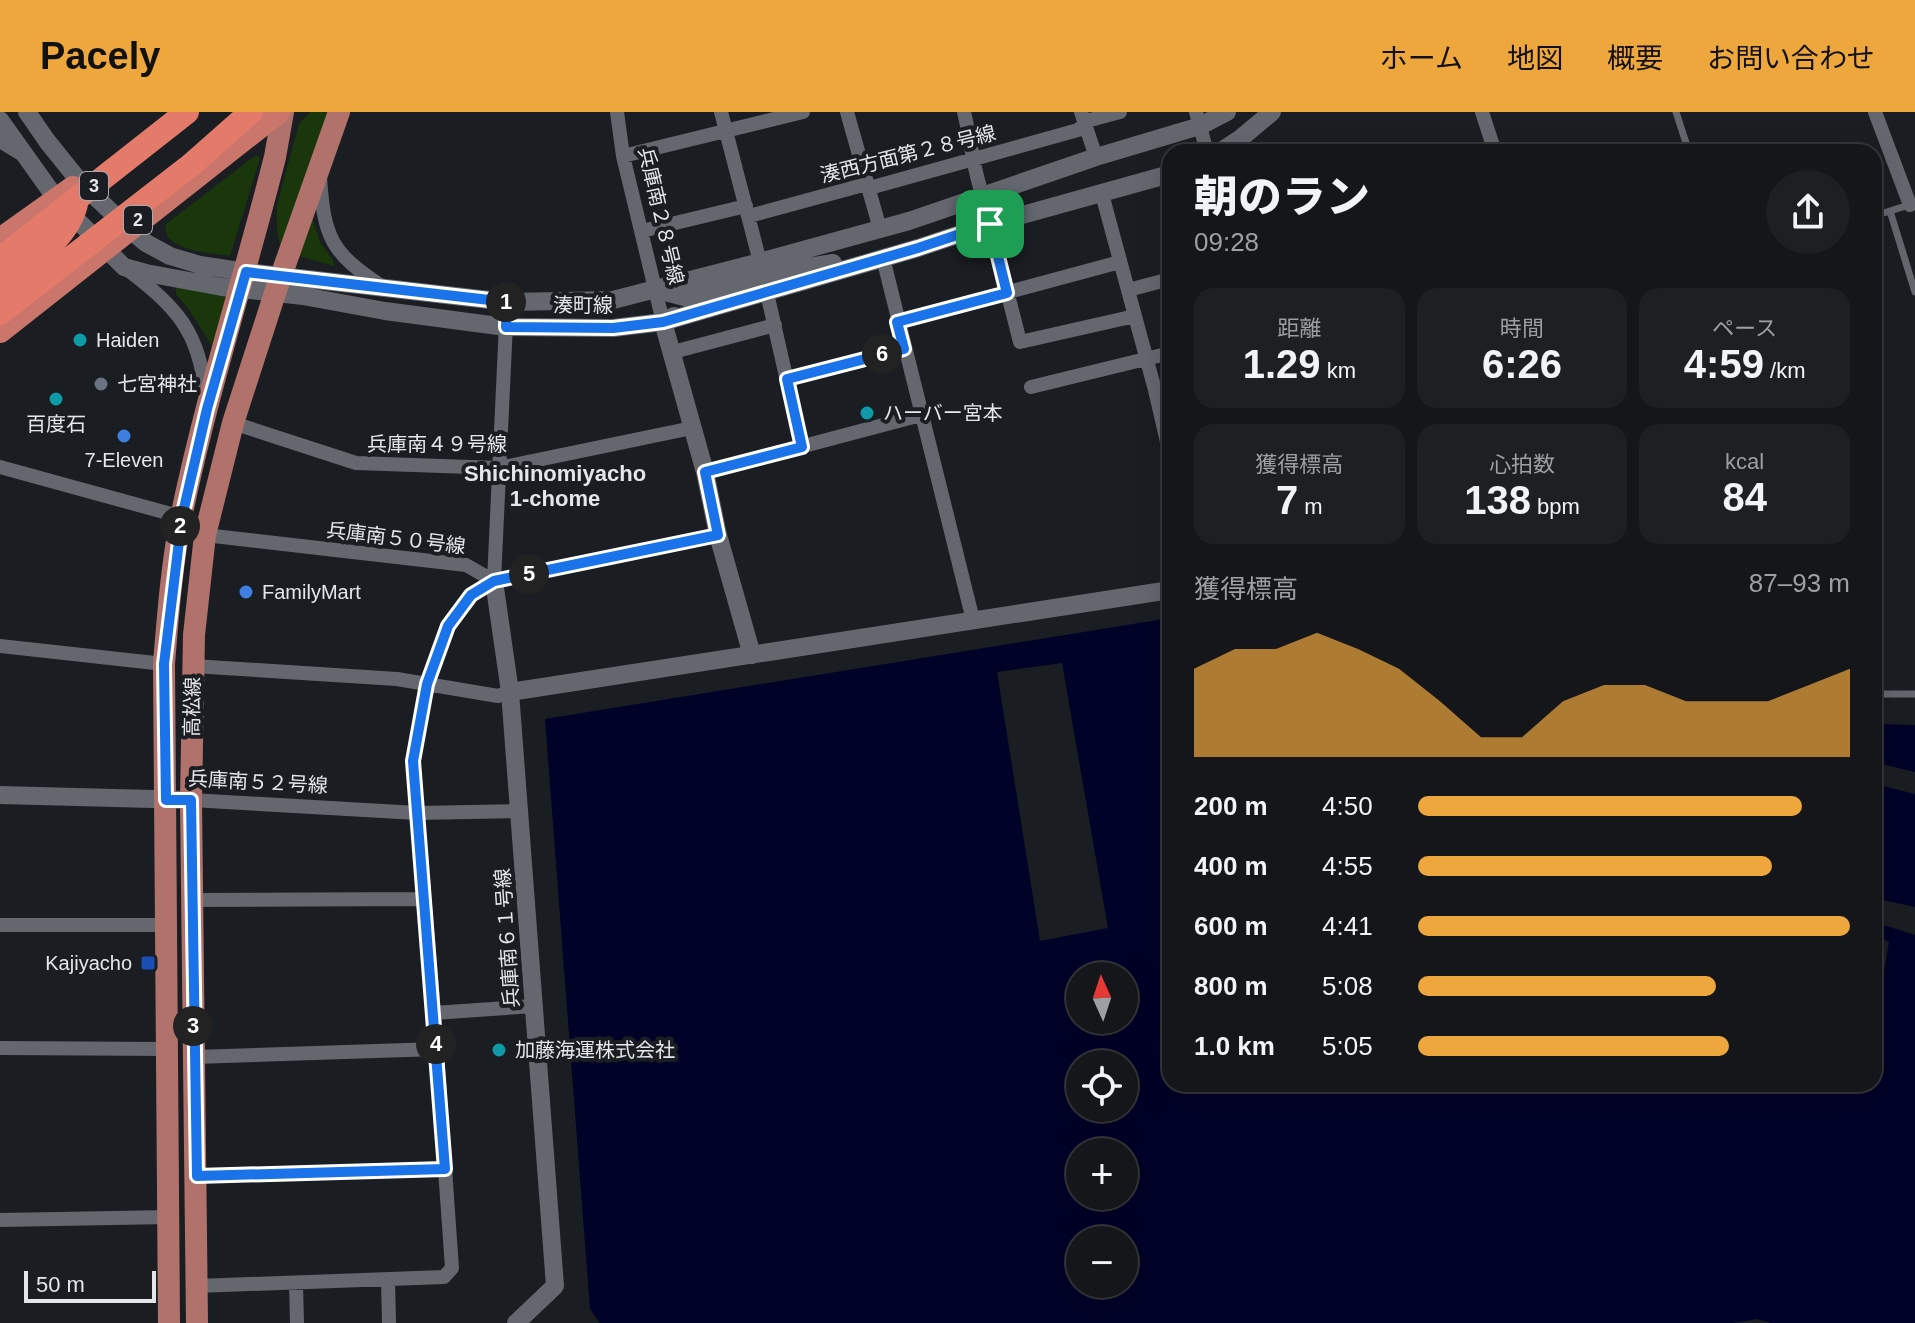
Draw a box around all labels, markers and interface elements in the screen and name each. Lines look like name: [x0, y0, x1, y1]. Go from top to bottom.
text: Pacely: [40, 35, 160, 77]
text: ホーム: [1380, 43, 1463, 74]
text: 地図: [1507, 43, 1563, 74]
text: 概要: [1607, 43, 1663, 74]
text: お問い合わせ: [1707, 43, 1875, 74]
street label: 湊西方面第２８号線: [818, 122, 998, 186]
street label: 兵庫南２８号線: [635, 145, 687, 287]
button: share: [1766, 170, 1850, 254]
road number: 3: [80, 172, 108, 200]
text: 朝のラン: [1194, 172, 1370, 221]
pin: [956, 190, 1024, 258]
icon: arrive: [968, 202, 1012, 246]
road number: 2: [124, 206, 152, 234]
text: 09:28: [1194, 227, 1259, 257]
pin: 1: [486, 282, 526, 322]
text: 1: [500, 289, 512, 314]
street label: 湊町線: [553, 294, 613, 316]
text: 距離: [1277, 316, 1321, 341]
text: 時間: [1500, 316, 1544, 341]
text: ペース: [1712, 316, 1777, 341]
place label: Haiden: [96, 329, 159, 351]
marker: Haiden: [71, 331, 89, 349]
pin: 6: [862, 334, 902, 374]
text: 6: [876, 341, 888, 366]
text: 1.29: [1243, 342, 1321, 386]
text: 6:26: [1482, 342, 1562, 386]
text: 4:59: [1684, 342, 1764, 386]
text: km: [1321, 358, 1356, 383]
text: /km: [1764, 358, 1805, 383]
place label: 七宮神社: [117, 373, 197, 395]
marker: 七宮神社: [92, 375, 110, 393]
marker: 百度石: [47, 390, 65, 408]
place label: ハーバー宮本: [883, 402, 1003, 424]
marker: ハーバー宮本: [858, 404, 876, 422]
place label: 百度石: [26, 413, 86, 435]
marker: 7-Eleven: [115, 427, 133, 445]
street label: 兵庫南４９号線: [367, 433, 507, 455]
place label: 7-Eleven: [85, 449, 163, 471]
text: kcal: [1725, 449, 1764, 474]
text: 獲得標高: [1255, 452, 1343, 477]
text: 心拍数: [1489, 452, 1555, 477]
district label: Shichinomiyacho 1-chome: [464, 461, 646, 511]
text: 84: [1722, 475, 1767, 519]
text: 7: [1276, 478, 1298, 522]
text: 138: [1464, 478, 1531, 522]
text: m: [1298, 494, 1323, 519]
text: bpm: [1531, 494, 1580, 519]
pin: 2: [160, 506, 200, 546]
text: 2: [174, 513, 186, 538]
street label: 兵庫南５０号線: [325, 519, 467, 557]
pin: 5: [509, 554, 549, 594]
text: 5: [523, 561, 535, 586]
text: 87–93 m: [1749, 568, 1850, 598]
text: 獲得標高: [1194, 574, 1298, 604]
place label: FamilyMart: [262, 581, 361, 603]
marker: FamilyMart: [237, 583, 255, 601]
street label: 高松線: [180, 677, 204, 737]
street label: 兵庫南５２号線: [188, 767, 328, 797]
text: 200 m: [1194, 791, 1268, 821]
text: 4:50: [1322, 791, 1373, 821]
text: 400 m: [1194, 851, 1268, 881]
text: 4:55: [1322, 851, 1373, 881]
street label: 兵庫南６１号線: [491, 867, 523, 1009]
text: 600 m: [1194, 911, 1268, 941]
text: 4:41: [1322, 911, 1373, 941]
place label: Kajiyacho: [45, 952, 132, 974]
marker: Kajiyacho: [139, 954, 157, 972]
north arrow: [1066, 962, 1138, 1034]
map controls: [1066, 962, 1138, 1298]
text: 800 m: [1194, 971, 1268, 1001]
text: 5:08: [1322, 971, 1373, 1001]
pin: 3: [173, 1006, 213, 1046]
text: 3: [187, 1013, 199, 1038]
pin: 4: [416, 1024, 456, 1064]
text: 4: [430, 1031, 442, 1056]
text: 1.0 km: [1194, 1031, 1275, 1061]
text: 5:05: [1322, 1031, 1373, 1061]
place label: 加藤海運株式会社: [515, 1039, 675, 1061]
marker: 加藤海運株式会社: [490, 1041, 508, 1059]
button: locate: [1066, 1050, 1138, 1122]
button: +: [1066, 1138, 1138, 1210]
button: −: [1066, 1226, 1138, 1298]
scale bar: [24, 1267, 156, 1303]
text: 50 m: [36, 1272, 85, 1297]

